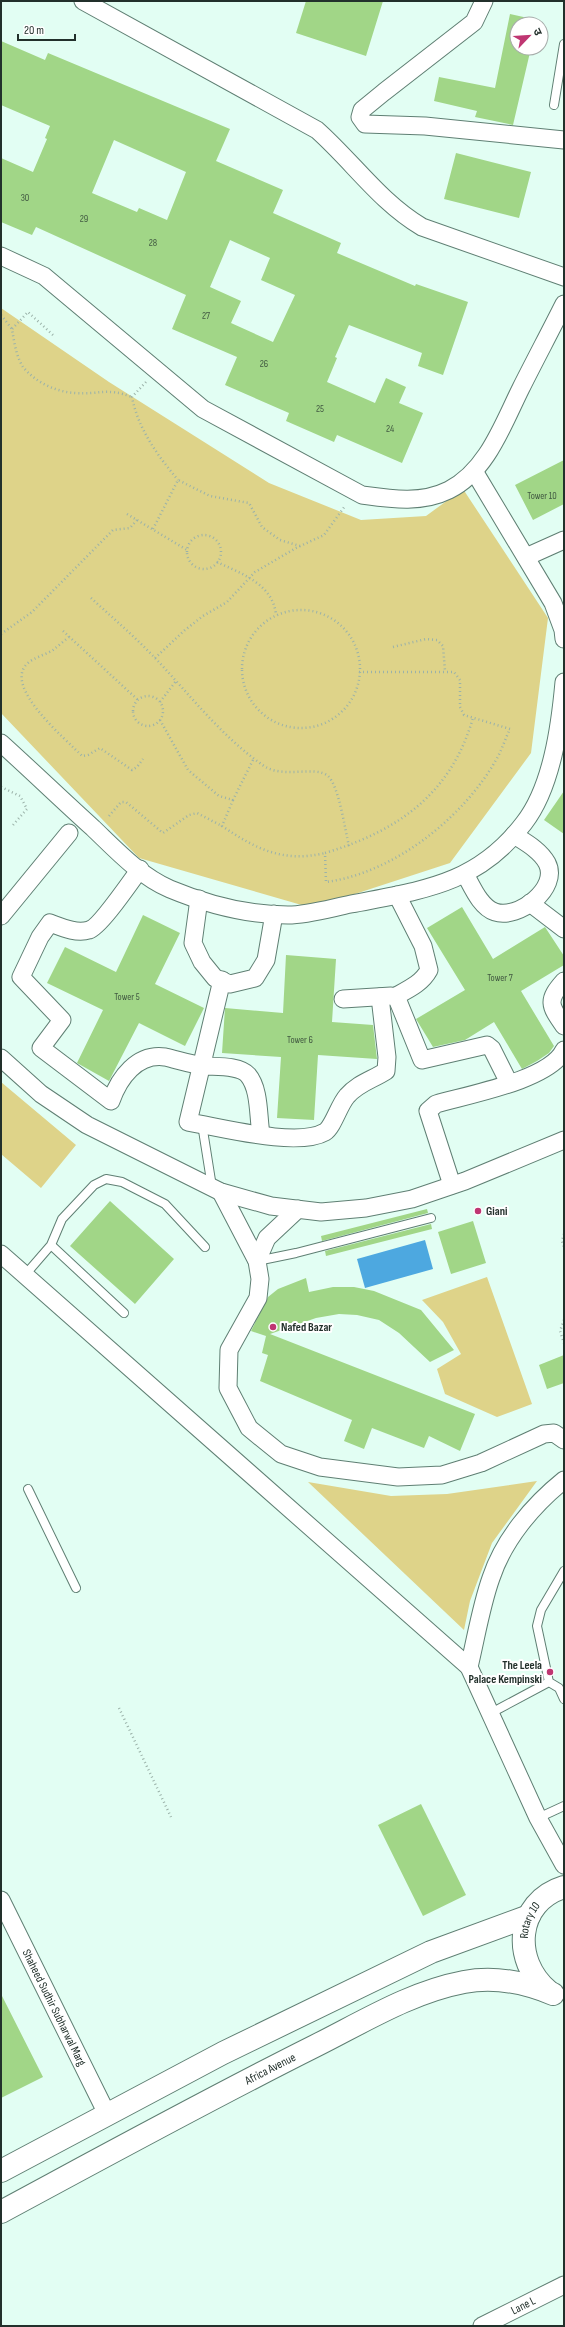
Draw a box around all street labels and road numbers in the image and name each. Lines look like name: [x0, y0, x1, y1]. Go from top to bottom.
street label: Rotary 10: [517, 1899, 544, 1939]
street label: Shaheed Sudhir Subharwal Marg: [19, 1947, 89, 2069]
street label: Africa Avenue: [242, 2050, 298, 2089]
street label: Lane L: [509, 2293, 539, 2318]

